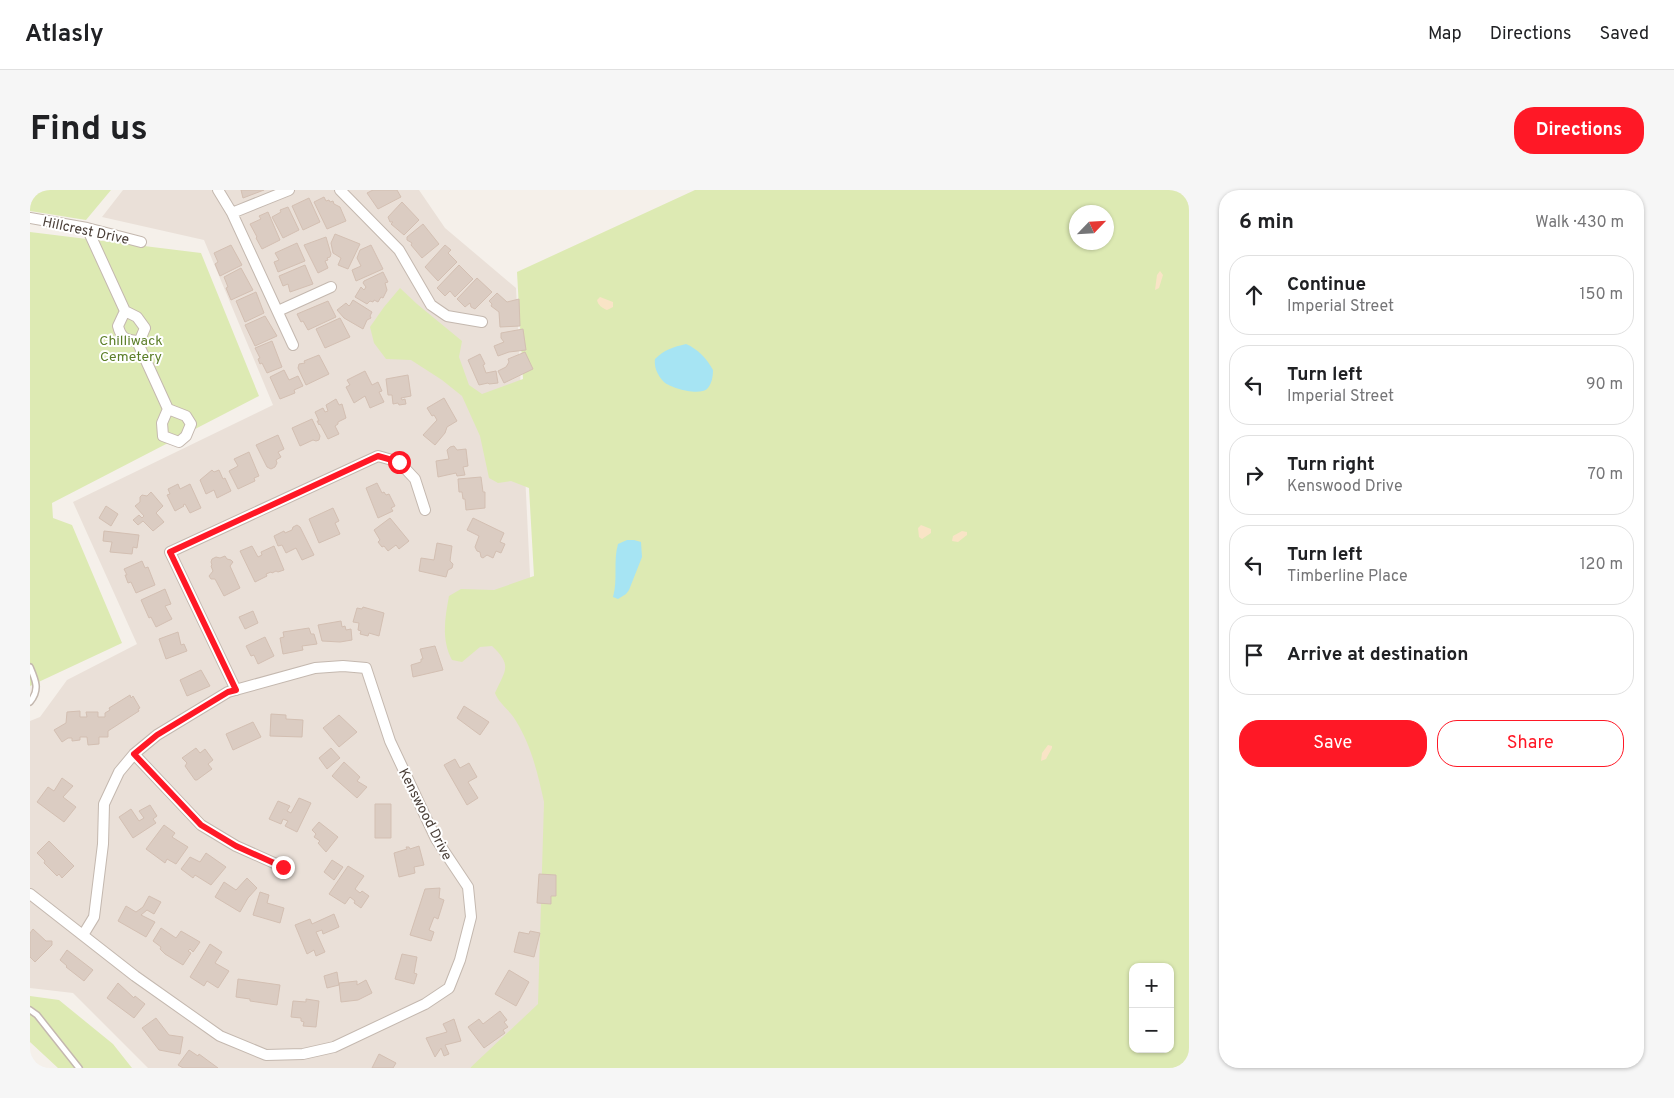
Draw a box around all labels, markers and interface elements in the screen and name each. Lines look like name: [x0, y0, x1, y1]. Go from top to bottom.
text: Atlasly: [25, 20, 104, 50]
text: Map: [1428, 23, 1462, 46]
text: Directions: [1490, 23, 1572, 46]
text: Saved: [1600, 23, 1649, 46]
button: Directions: [1514, 107, 1644, 154]
text: Find us: [30, 108, 148, 152]
north arrow: [1069, 205, 1114, 250]
text: 6 min: [1239, 209, 1294, 236]
text: Walk · 430 m: [1535, 213, 1624, 233]
street label: Hillcrest Drive: [41, 214, 131, 249]
text: Continue: [1287, 273, 1366, 297]
icon: ahead: [1240, 281, 1268, 309]
text: 150 m: [1580, 285, 1623, 305]
text: Imperial Street: [1287, 297, 1394, 317]
park label: Chilliwack Cemetery: [99, 333, 163, 366]
text: Turn left: [1287, 363, 1363, 387]
icon: left: [1240, 371, 1268, 399]
text: 90 m: [1586, 375, 1623, 395]
text: Imperial Street: [1287, 387, 1394, 407]
route start: [388, 451, 411, 474]
text: Turn right: [1287, 453, 1375, 477]
icon: right: [1240, 461, 1268, 489]
text: 70 m: [1588, 465, 1623, 485]
text: Kenswood Drive: [1287, 477, 1403, 497]
text: Turn left: [1287, 543, 1363, 567]
icon: left: [1240, 551, 1268, 579]
text: 120 m: [1580, 555, 1623, 575]
text: Timberline Place: [1287, 567, 1408, 587]
icon: arrive: [1240, 641, 1268, 669]
text: Arrive at destination: [1287, 643, 1468, 667]
button: Save: [1239, 720, 1427, 767]
button: Share: [1437, 720, 1624, 767]
street label: Kenswood Drive: [394, 766, 455, 864]
route end: [272, 856, 295, 879]
map controls: [1129, 963, 1174, 1053]
button: +: [1129, 963, 1174, 1008]
button: −: [1129, 1008, 1174, 1053]

